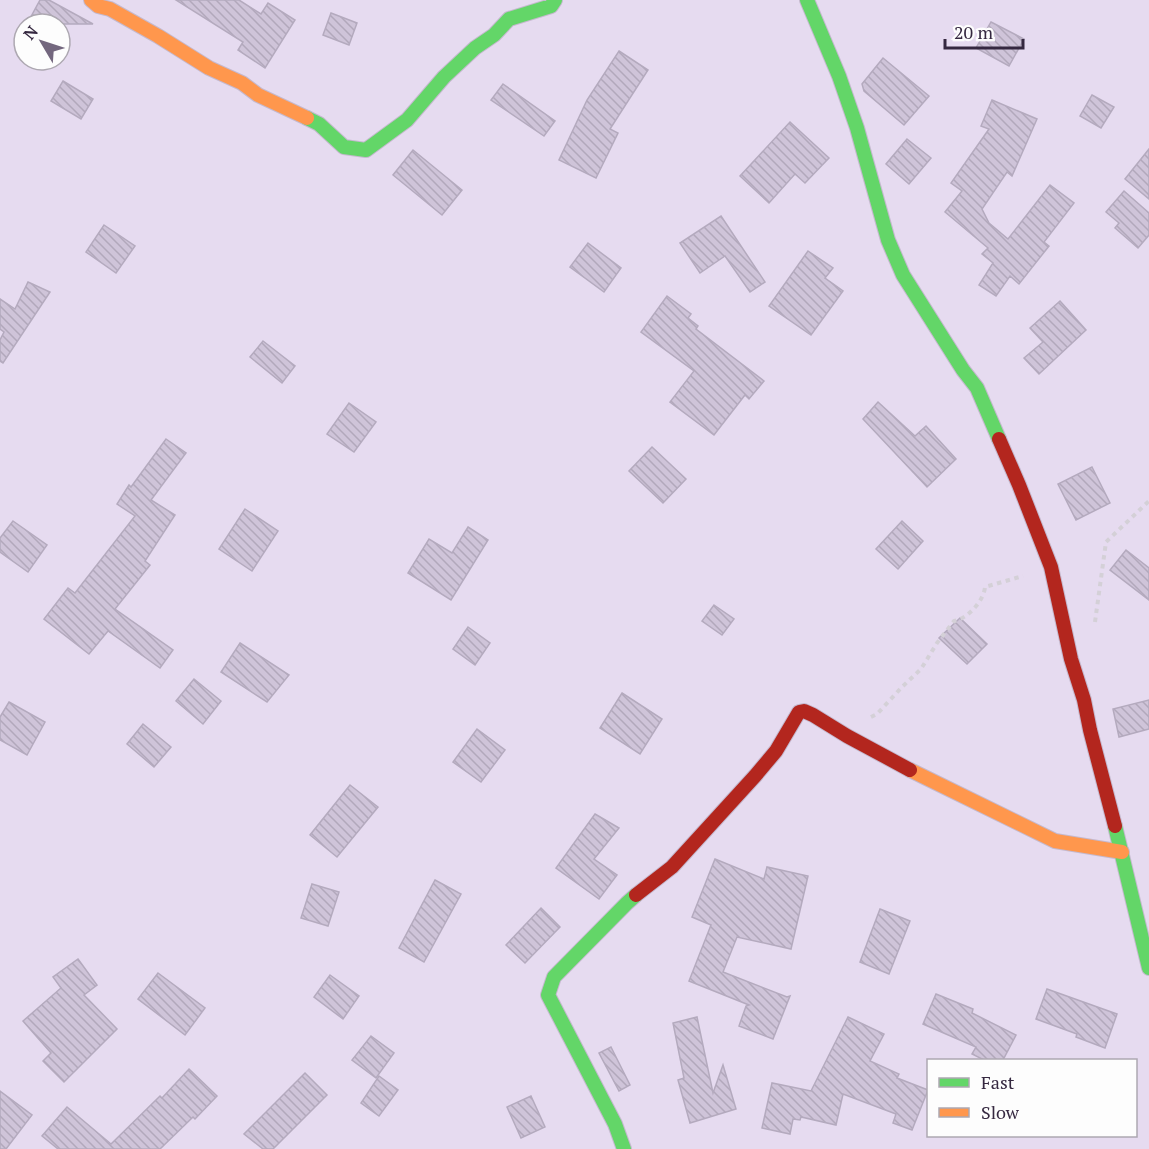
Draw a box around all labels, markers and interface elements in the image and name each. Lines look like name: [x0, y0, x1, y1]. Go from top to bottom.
north arrow: [12, 12, 72, 72]
scale bar: [945, 12, 1023, 50]
text: 20 m: [954, 20, 994, 44]
text: N: [18, 21, 43, 44]
legend: [927, 1059, 1137, 1137]
text: Fast: [981, 1070, 1015, 1094]
text: Slow: [981, 1100, 1020, 1124]

